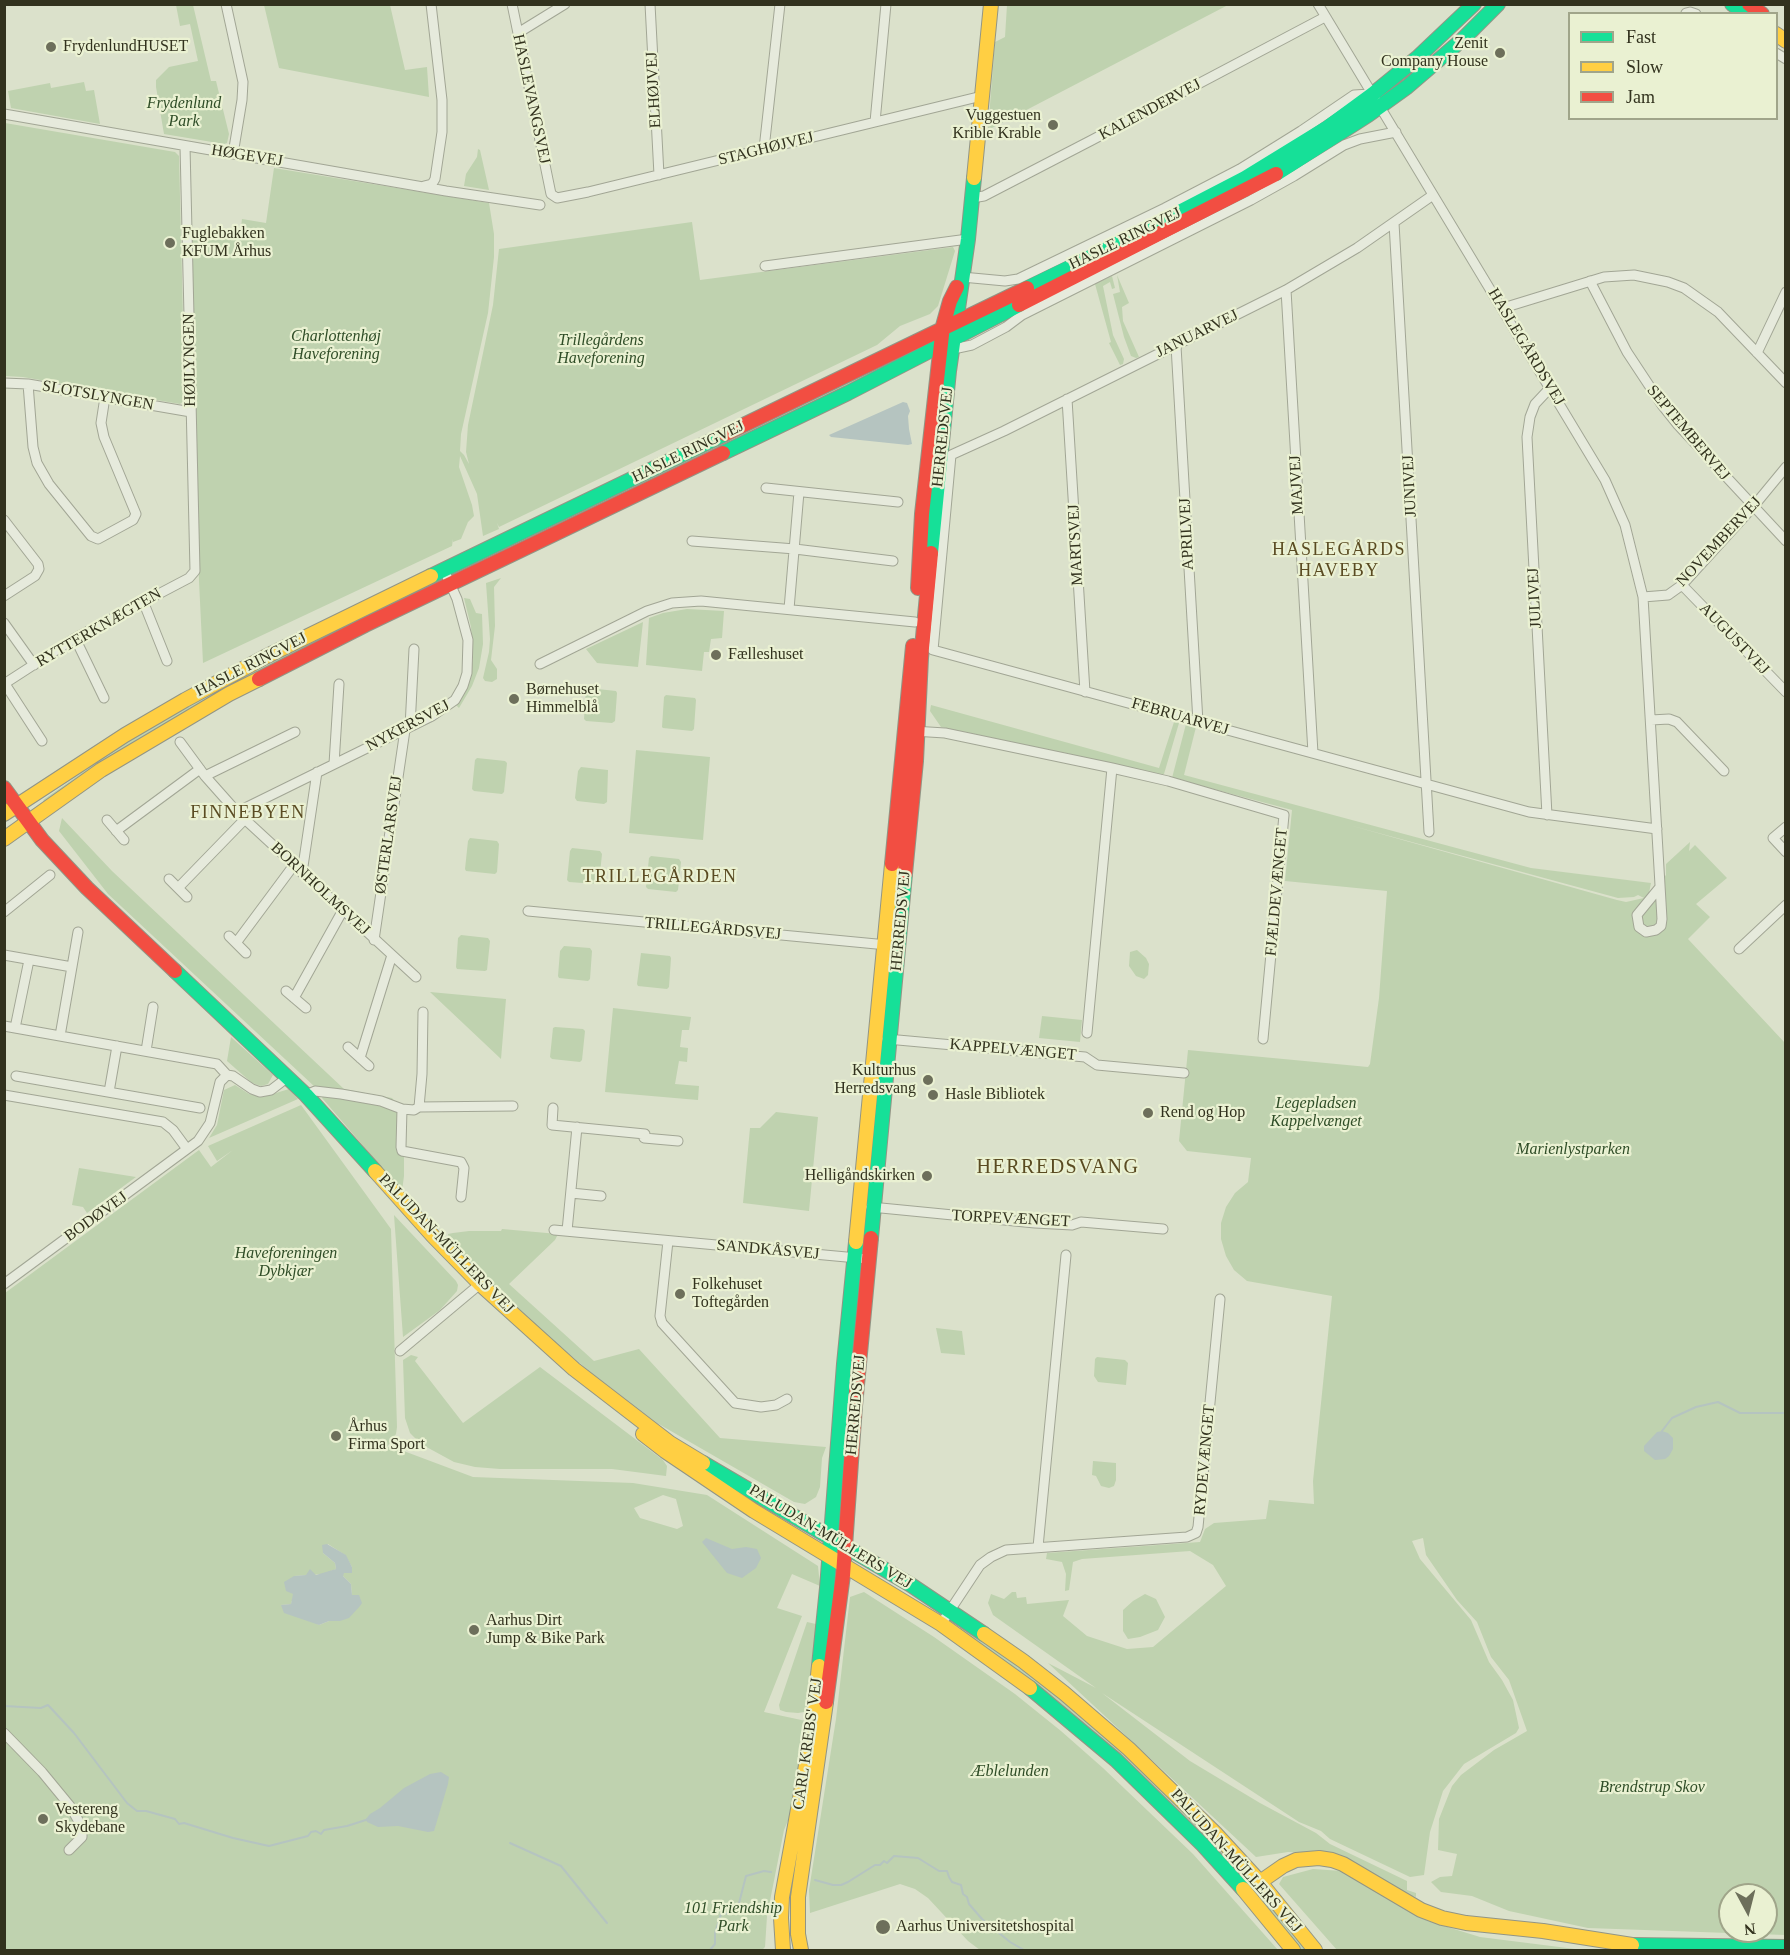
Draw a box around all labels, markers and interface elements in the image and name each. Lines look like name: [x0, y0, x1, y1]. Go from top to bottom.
legend: [1568, 12, 1778, 120]
text: Fast: [1626, 27, 1656, 47]
street label: HASLEVANGSVEJ: [508, 32, 554, 166]
place label: Zenit Company House: [1381, 34, 1488, 72]
place label: FrydenlundHUSET: [63, 37, 188, 57]
marker: FrydenlundHUSET: [44, 40, 58, 54]
marker: Zenit Company House: [1493, 46, 1507, 60]
street label: ELHØJVEJ: [642, 51, 666, 129]
text: Slow: [1626, 57, 1663, 77]
street label: KALENDERVEJ: [1096, 75, 1204, 145]
text: Jam: [1626, 87, 1655, 107]
park label: Frydenlund Park: [147, 94, 221, 132]
place label: Vuggestuen Krible Krable: [953, 106, 1041, 144]
marker: Vuggestuen Krible Krable: [1046, 118, 1060, 132]
street label: STAGHØJVEJ: [716, 128, 816, 170]
street label: HØGEVEJ: [210, 141, 284, 171]
street label: HASLE RINGVEJ: [1066, 204, 1184, 274]
place label: Fuglebakken KFUM Århus: [182, 224, 271, 262]
marker: Fuglebakken KFUM Århus: [163, 236, 177, 250]
street label: HASLEGÅRDSVEJ: [1483, 285, 1569, 409]
street label: JANUARVEJ: [1153, 306, 1241, 362]
street label: HØJLYNGEN: [180, 313, 200, 407]
park label: Charlottenhøj Haveforening: [291, 327, 381, 365]
park label: Trillegårdens Haveforening: [557, 331, 645, 369]
street label: SLOTSLYNGEN: [41, 377, 155, 415]
street label: SEPTEMBERVEJ: [1642, 381, 1734, 485]
street label: HERREDSVEJ: [928, 386, 958, 488]
street label: HASLE RINGVEJ: [629, 417, 747, 487]
street label: JUNIVEJ: [1399, 454, 1421, 518]
street label: MAJVEJ: [1286, 455, 1308, 515]
street label: NOVEMBERVEJ: [1672, 493, 1766, 591]
street label: APRILVEJ: [1176, 497, 1198, 571]
street label: MARTSVEJ: [1064, 504, 1088, 586]
district label: HASLEGÅRDS HAVEBY: [1272, 539, 1406, 582]
street label: JULIVEJ: [1524, 567, 1546, 629]
street label: RYTTERKNÆGTEN: [33, 584, 165, 672]
street label: AUGUSTVEJ: [1695, 599, 1773, 679]
street label: HASLE RINGVEJ: [192, 629, 310, 701]
place label: Fælleshuset: [728, 645, 804, 665]
marker: Fælleshuset: [709, 648, 723, 662]
place label: Børnehuset Himmelblå: [526, 680, 599, 718]
marker: Børnehuset Himmelblå: [507, 692, 521, 706]
street label: FEBRUARVEJ: [1129, 694, 1231, 740]
street label: NYKERSVEJ: [363, 696, 453, 756]
street label: ØSTERLARSVEJ: [371, 775, 407, 895]
district label: FINNEBYEN: [190, 802, 306, 824]
street label: FJÆLDEVÆNGET: [1262, 827, 1292, 957]
street label: BORNHOLMSVEJ: [267, 838, 373, 940]
district label: TRILLEGÅRDEN: [583, 866, 737, 888]
street label: HERREDSVEJ: [887, 870, 915, 972]
street label: TRILLEGÅRDSVEJ: [644, 913, 782, 945]
street label: KAPPELVÆNGET: [949, 1035, 1077, 1065]
place label: Kulturhus Herredsvang: [834, 1061, 916, 1099]
marker: Kulturhus Herredsvang: [921, 1073, 935, 1087]
place label: Hasle Bibliotek: [945, 1085, 1045, 1105]
marker: Hasle Bibliotek: [926, 1088, 940, 1102]
park label: Legepladsen Kappelvænget: [1270, 1094, 1362, 1132]
place label: Rend og Hop: [1160, 1103, 1245, 1123]
marker: Rend og Hop: [1141, 1106, 1155, 1120]
park label: Marienlystparken: [1516, 1140, 1630, 1160]
district label: HERREDSVANG: [977, 1156, 1139, 1180]
place label: Helligåndskirken: [805, 1166, 915, 1186]
marker: Helligåndskirken: [920, 1169, 934, 1183]
street label: PALUDAN-MÜLLERS VEJ: [374, 1170, 518, 1318]
street label: BODØVEJ: [61, 1188, 131, 1246]
street label: TORPEVÆNGET: [951, 1206, 1071, 1232]
street label: SANDKÅSVEJ: [716, 1236, 820, 1264]
park label: Haveforeningen Dybkjær: [235, 1244, 337, 1282]
place label: Folkehuset Toftegården: [692, 1275, 769, 1313]
marker: Folkehuset Toftegården: [673, 1287, 687, 1301]
street label: HERREDSVEJ: [842, 1354, 870, 1456]
street label: RYDEVÆNGET: [1191, 1404, 1219, 1516]
place label: Århus Firma Sport: [348, 1417, 425, 1455]
marker: Århus Firma Sport: [329, 1429, 343, 1443]
street label: PALUDAN-MÜLLERS VEJ: [745, 1481, 915, 1593]
place label: Aarhus Dirt Jump & Bike Park: [486, 1611, 605, 1649]
marker: Aarhus Dirt Jump & Bike Park: [467, 1623, 481, 1637]
street label: CARL KREBS' VEJ: [789, 1677, 827, 1811]
park label: Æblelunden: [971, 1762, 1049, 1782]
park label: Brendstrup Skov: [1599, 1778, 1705, 1798]
street label: PALUDAN-MÜLLERS VEJ: [1166, 1785, 1306, 1937]
place label: Vestereng Skydebane: [55, 1800, 125, 1838]
marker: Vestereng Skydebane: [36, 1812, 50, 1826]
north arrow: [1718, 1883, 1778, 1943]
park label: 101 Friendship Park: [684, 1899, 782, 1937]
place label: Aarhus Universitetshospital: [896, 1917, 1074, 1937]
marker: Aarhus Universitetshospital: [874, 1918, 892, 1936]
text: N: [1743, 1920, 1757, 1939]

